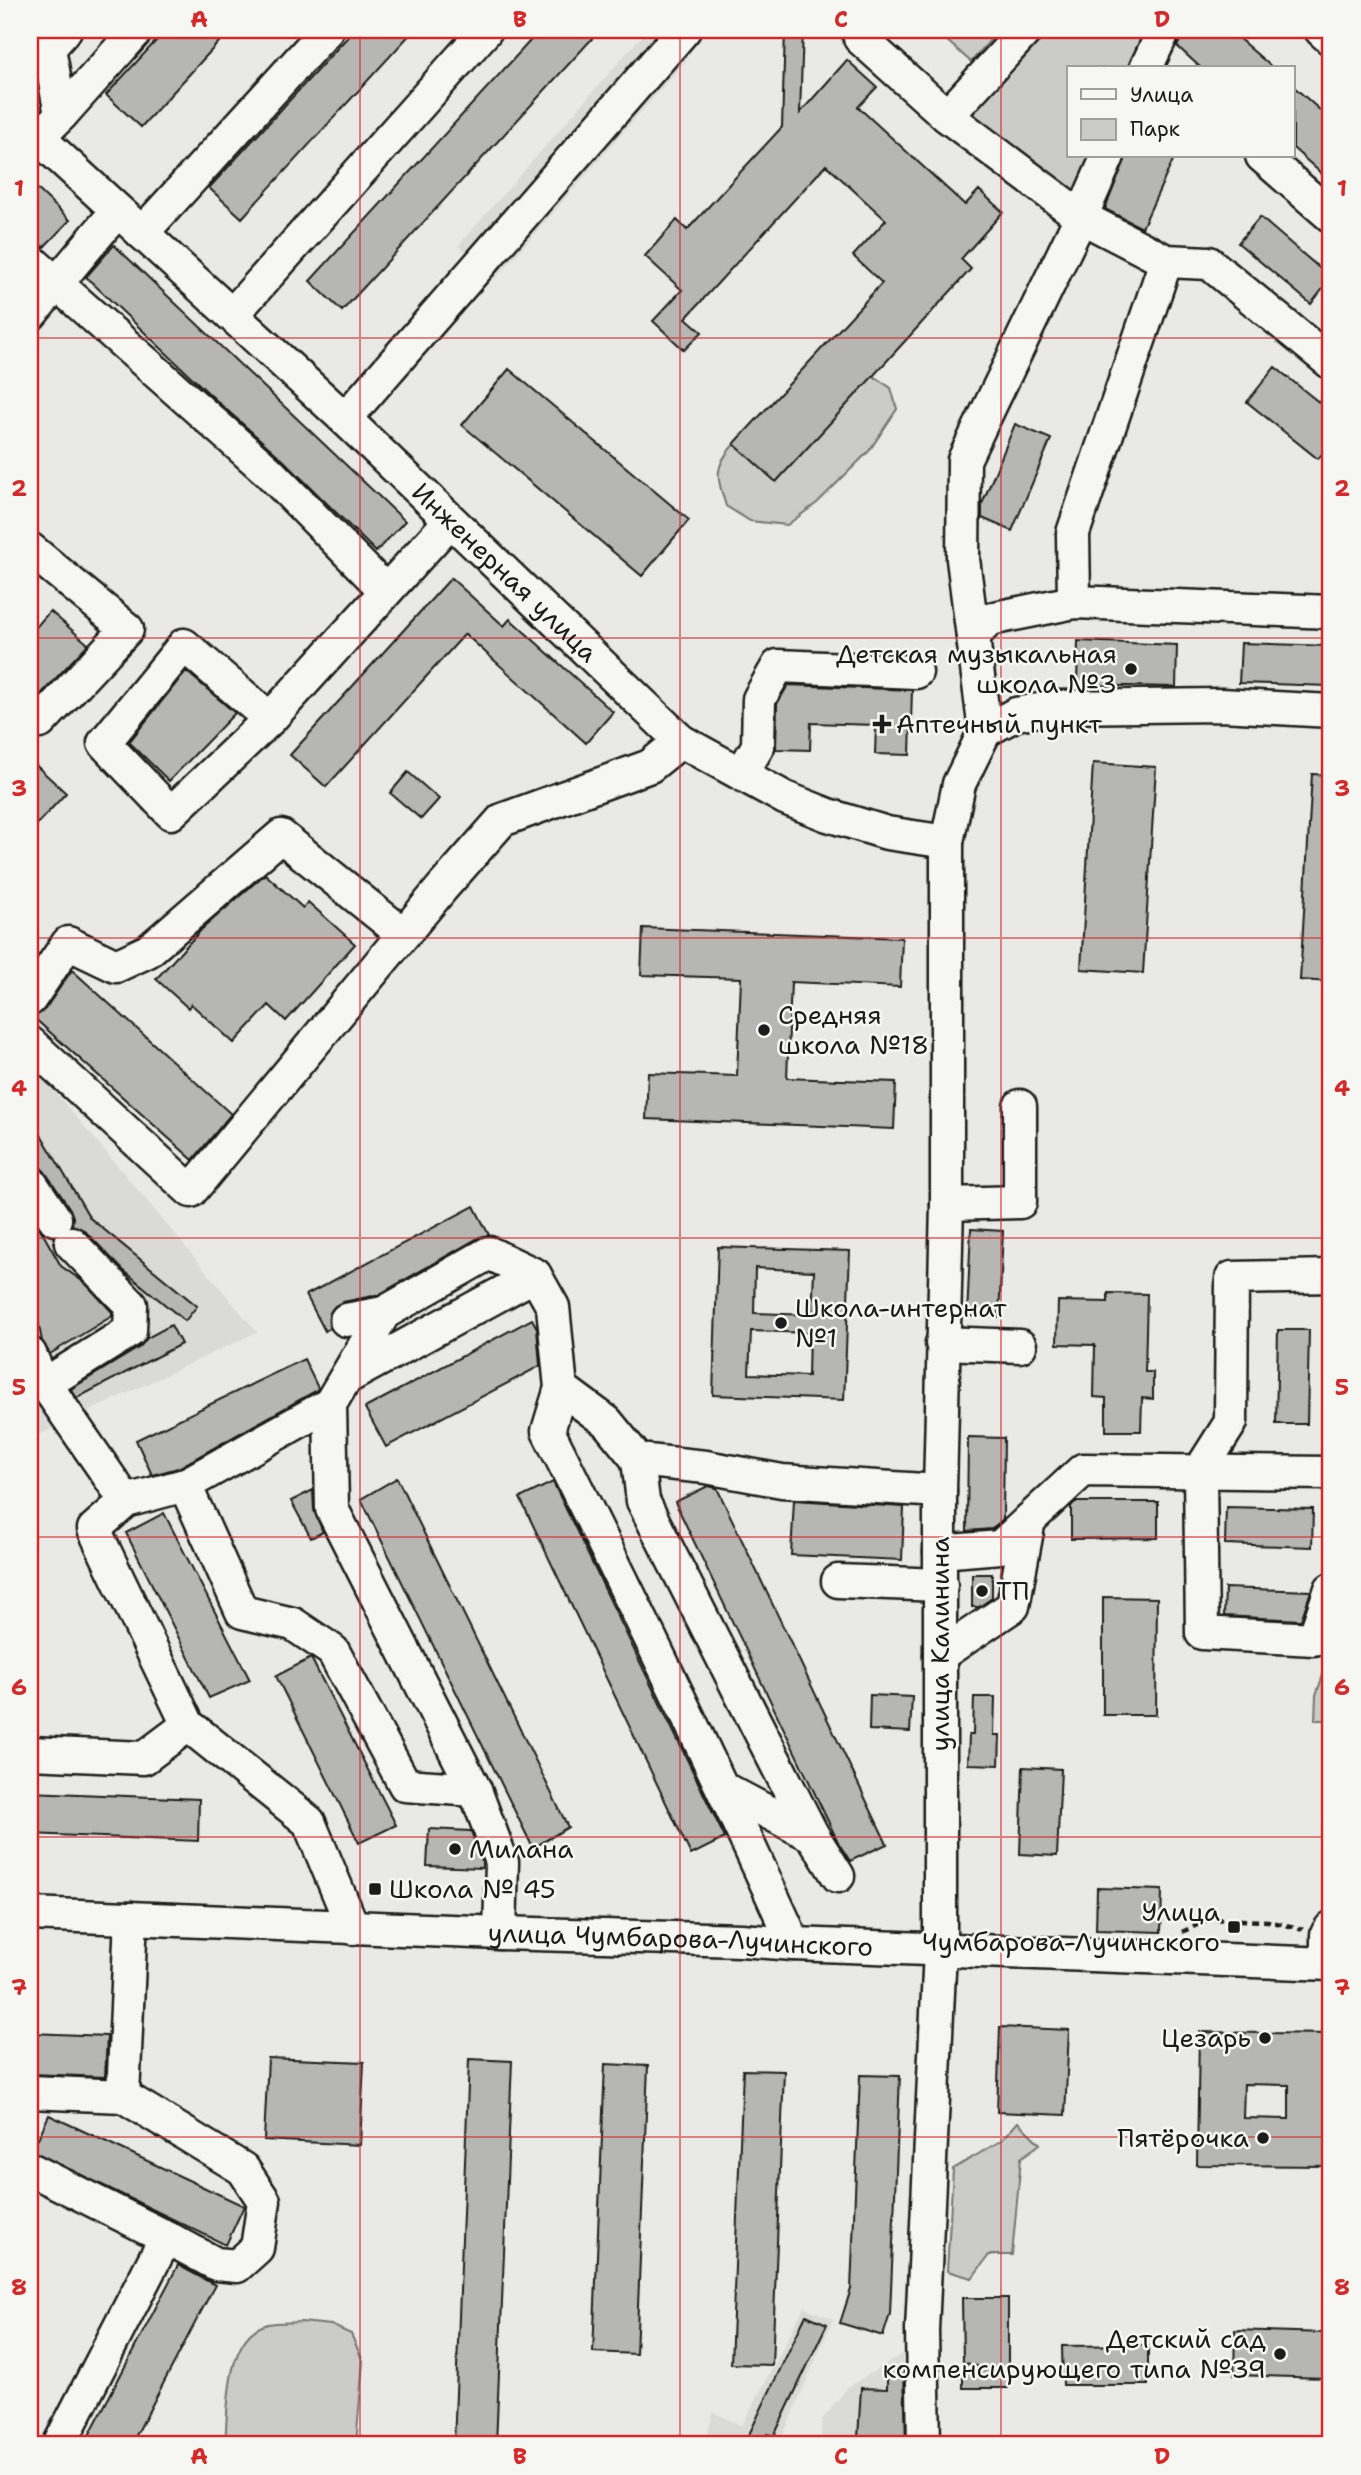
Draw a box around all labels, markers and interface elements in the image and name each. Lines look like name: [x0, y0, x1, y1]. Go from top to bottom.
text: A: [190, 4, 208, 34]
text: B: [513, 4, 527, 34]
text: C: [834, 4, 848, 34]
text: D: [1154, 4, 1170, 34]
legend: [1067, 66, 1294, 158]
text: Улица: [1130, 81, 1193, 109]
text: Парк: [1130, 115, 1180, 143]
text: 1: [14, 173, 24, 203]
text: 1: [1337, 173, 1347, 203]
text: 2: [11, 473, 27, 503]
text: 2: [1334, 473, 1350, 503]
street label: Инженерная улица: [405, 474, 606, 669]
place label: Детская музыкальная школа №3: [836, 636, 1117, 701]
marker: Детская музыкальная школа №3: [1123, 661, 1139, 677]
place label: Аптечный пункт: [896, 706, 1103, 741]
marker: Аптечный пункт: [874, 716, 890, 732]
text: 3: [11, 773, 27, 803]
text: 3: [1334, 773, 1350, 803]
place label: Средняя школа №18: [778, 997, 929, 1062]
marker: Средняя школа №18: [756, 1022, 772, 1038]
text: 4: [11, 1073, 27, 1103]
text: 4: [1334, 1073, 1350, 1103]
place label: Школа-интернат №1: [795, 1290, 1007, 1355]
marker: Школа-интернат №1: [773, 1315, 789, 1331]
text: 5: [12, 1372, 26, 1402]
text: 5: [1335, 1372, 1349, 1402]
street label: улица Калинина: [922, 1537, 957, 1751]
place label: ТП: [996, 1573, 1029, 1608]
marker: ТП: [974, 1583, 990, 1599]
text: 6: [11, 1672, 27, 1702]
text: 6: [1334, 1672, 1350, 1702]
place label: Милана: [469, 1831, 573, 1866]
marker: Милана: [447, 1841, 463, 1857]
place label: Школа № 45: [389, 1871, 556, 1906]
marker: Школа № 45: [367, 1881, 383, 1897]
place label: Улица Чумбарова-Лучинского: [922, 1894, 1220, 1959]
street label: улица Чумбарова-Лучинского: [487, 1915, 874, 1964]
marker: Улица Чумбарова-Лучинского: [1226, 1919, 1242, 1935]
text: 7: [11, 1972, 27, 2002]
text: 7: [1334, 1972, 1350, 2002]
place label: Цезарь: [1161, 2020, 1251, 2055]
marker: Цезарь: [1257, 2030, 1273, 2046]
place label: Пятёрочка: [1117, 2120, 1249, 2155]
marker: Пятёрочка: [1255, 2130, 1271, 2146]
text: 8: [11, 2272, 27, 2302]
text: 8: [1334, 2272, 1350, 2302]
place label: Детский сад компенсирующего типа №39: [882, 2321, 1267, 2386]
marker: Детский сад компенсирующего типа №39: [1272, 2346, 1288, 2362]
text: A: [190, 2441, 208, 2471]
text: B: [513, 2441, 527, 2471]
text: C: [834, 2441, 848, 2471]
text: D: [1154, 2441, 1170, 2471]

